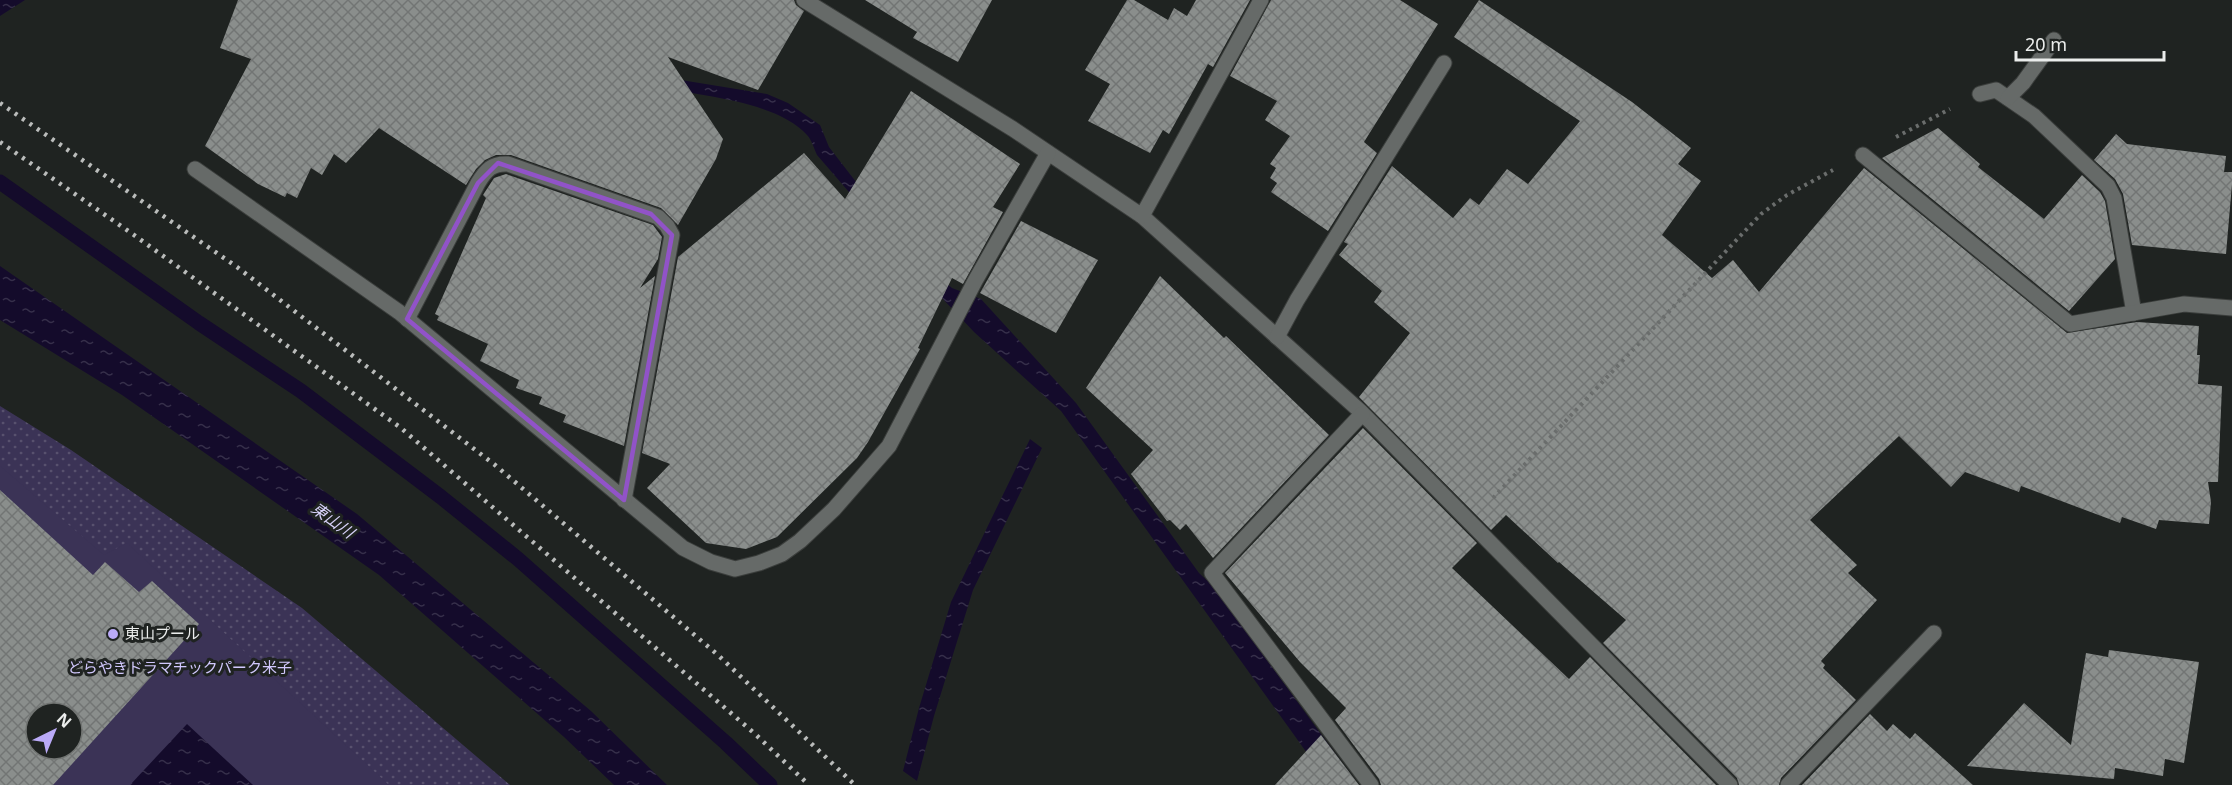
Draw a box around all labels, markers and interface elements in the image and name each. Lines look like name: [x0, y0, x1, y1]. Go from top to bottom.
scale bar: [2016, 24, 2164, 62]
text: 20 m: [2025, 32, 2067, 56]
water label: 東山川: [307, 497, 360, 544]
place label: 東山プール: [125, 623, 200, 643]
marker: 東山プール: [106, 627, 120, 641]
park label: どらやきドラマチックパーク米子: [68, 657, 292, 677]
north arrow: [24, 701, 84, 761]
text: N: [52, 708, 76, 733]

